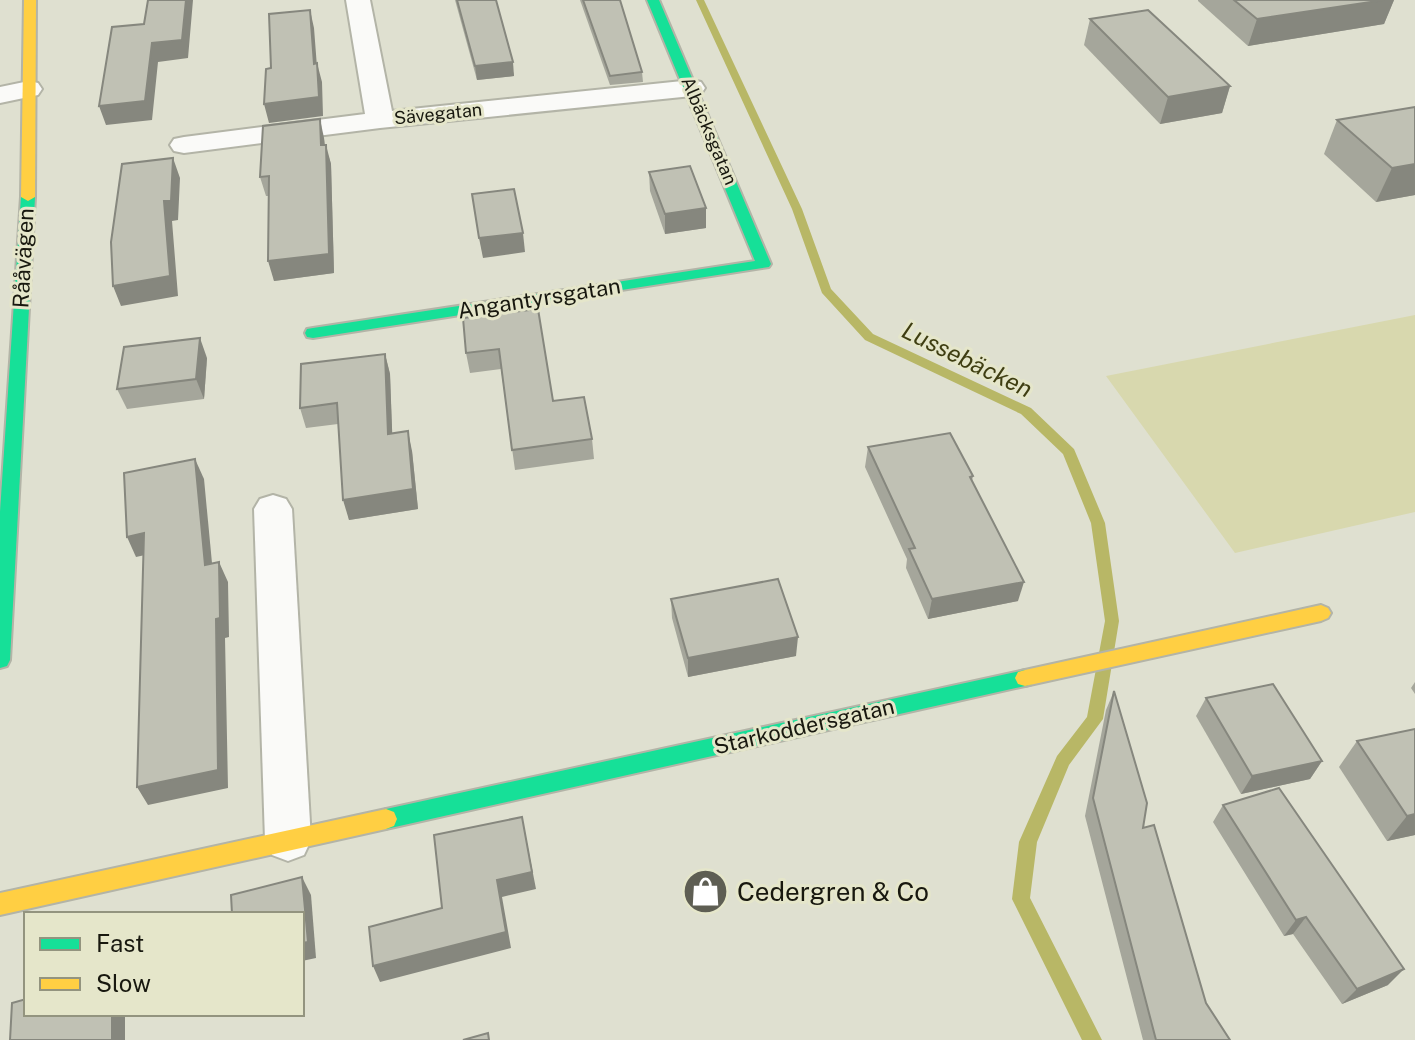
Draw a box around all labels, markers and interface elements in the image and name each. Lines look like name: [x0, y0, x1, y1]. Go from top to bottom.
street label: Albäcksgatan: [677, 74, 742, 188]
street label: Sävegatan: [393, 98, 483, 129]
street label: Rååvägen: [7, 207, 39, 309]
street label: Angantyrsgatan: [456, 272, 622, 324]
water label: Lussebäcken: [898, 316, 1037, 403]
street label: Starkoddersgatan: [711, 693, 897, 759]
shop icon: Cedergren & Co: [682, 868, 730, 916]
place label: Cedergren & Co: [737, 876, 929, 907]
legend: [24, 912, 304, 1016]
text: Fast: [96, 929, 144, 957]
text: Slow: [96, 969, 151, 997]

